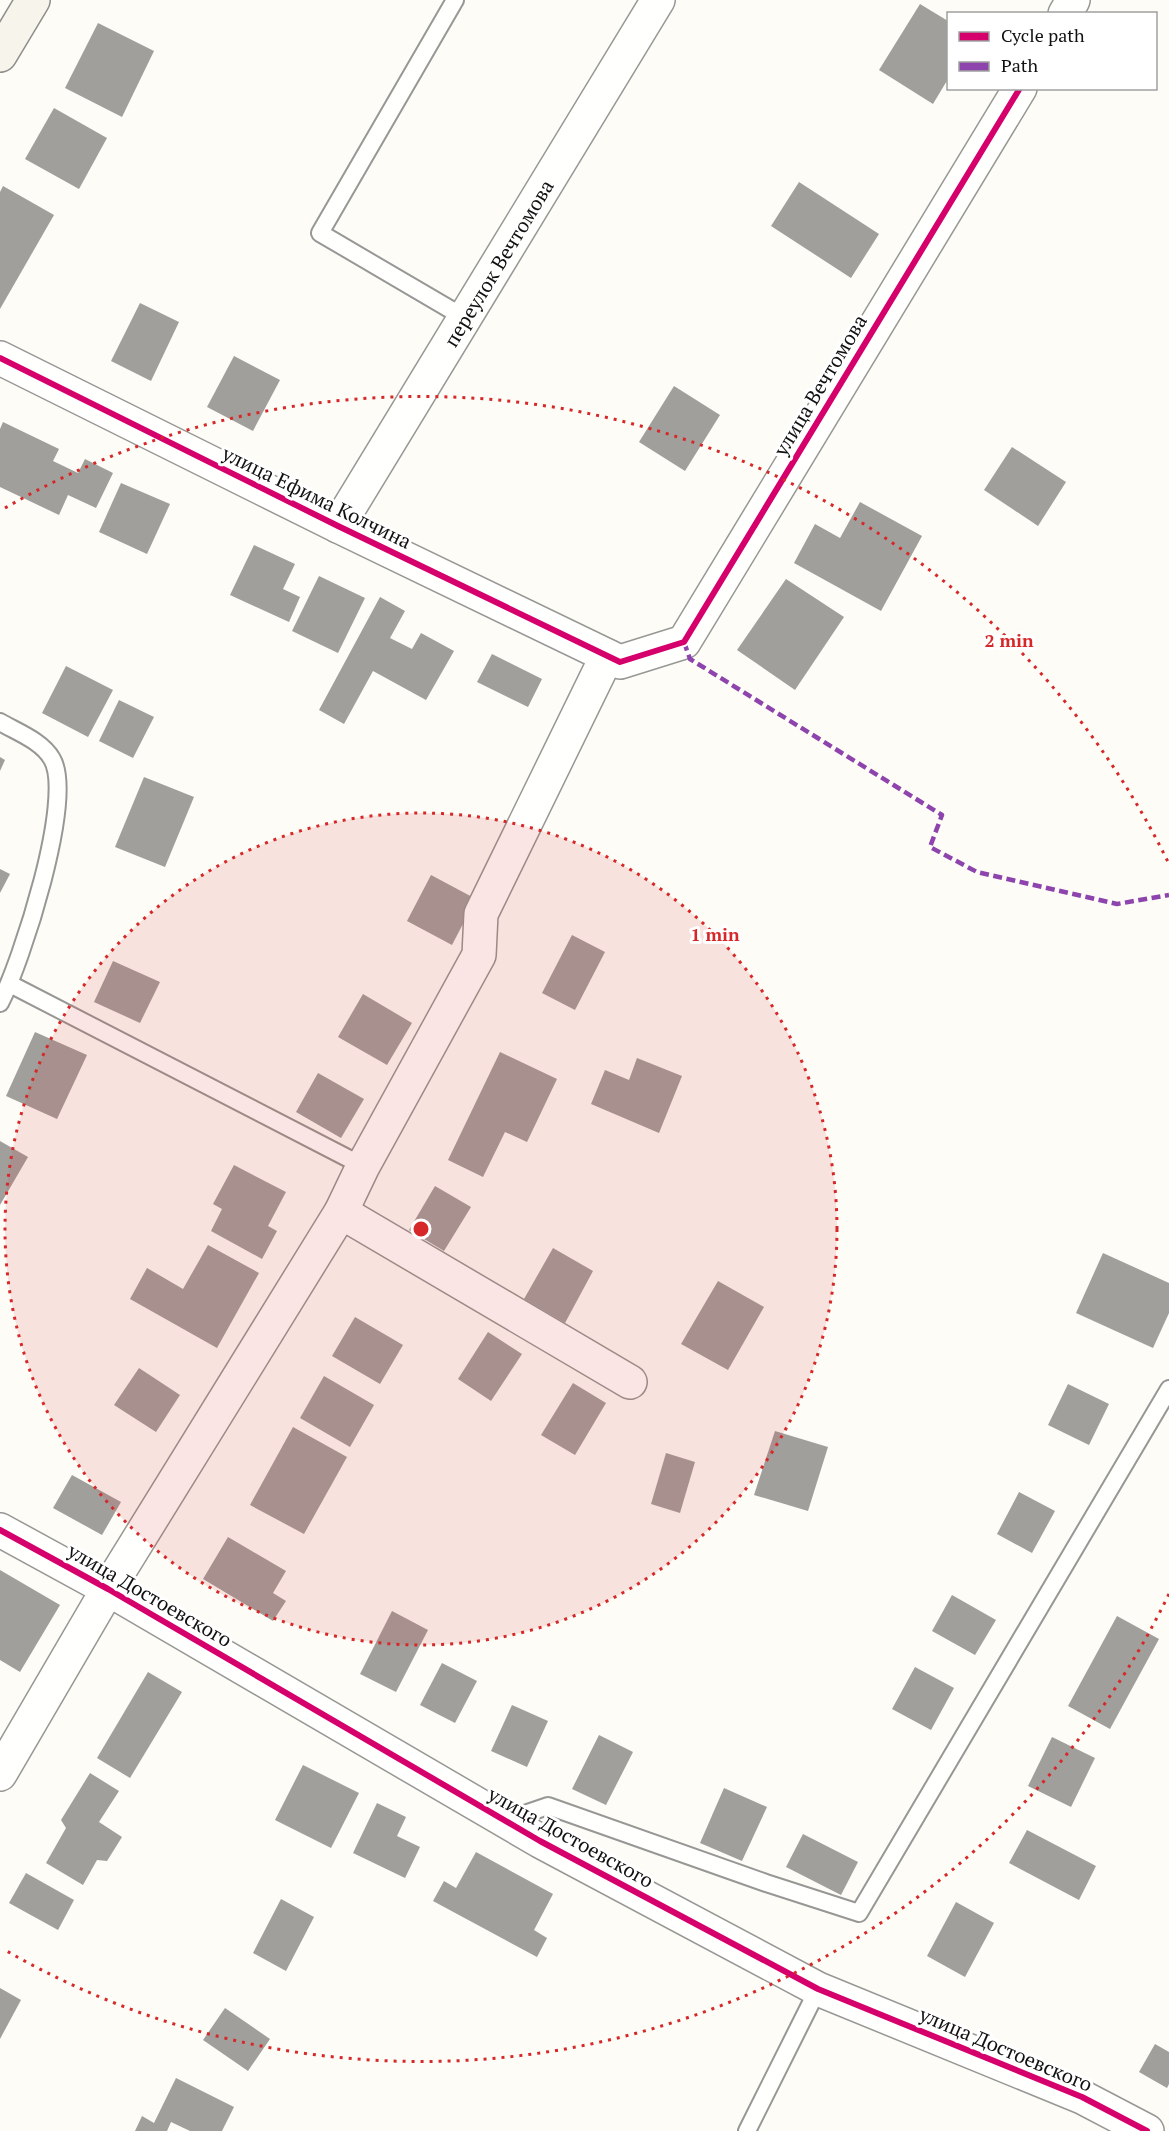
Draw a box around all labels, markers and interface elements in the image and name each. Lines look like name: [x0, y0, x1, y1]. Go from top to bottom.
legend: [947, 12, 1157, 90]
text: Cycle path: [1001, 23, 1085, 47]
text: Path: [1001, 53, 1038, 77]
street label: переулок Вечтомова: [437, 174, 559, 352]
street label: улица Вечтомова: [767, 309, 873, 462]
street label: улица Ефима Колчина: [217, 439, 416, 555]
text: 2 min: [984, 628, 1034, 652]
text: 1 min: [690, 922, 740, 946]
centre of rings: [411, 1219, 431, 1239]
street label: улица Достоевского: [62, 1536, 237, 1653]
street label: улица Достоевского: [482, 1780, 659, 1894]
street label: улица Достоевского: [914, 2000, 1097, 2098]

